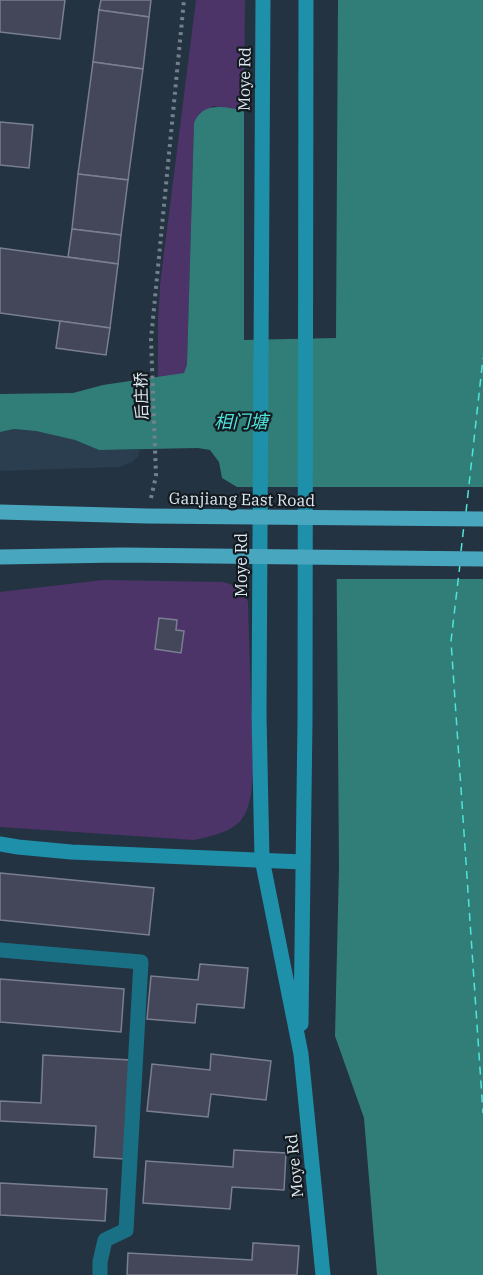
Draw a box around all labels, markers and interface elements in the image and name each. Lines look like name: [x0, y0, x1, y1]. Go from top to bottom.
street label: Moye Rd: [233, 47, 255, 111]
street label: 后庄桥: [130, 372, 152, 420]
water label: 相门塘: [214, 410, 271, 433]
street label: Ganjiang East Road: [169, 488, 315, 510]
street label: Moye Rd: [231, 533, 251, 597]
street label: Moye Rd: [281, 1133, 307, 1199]

